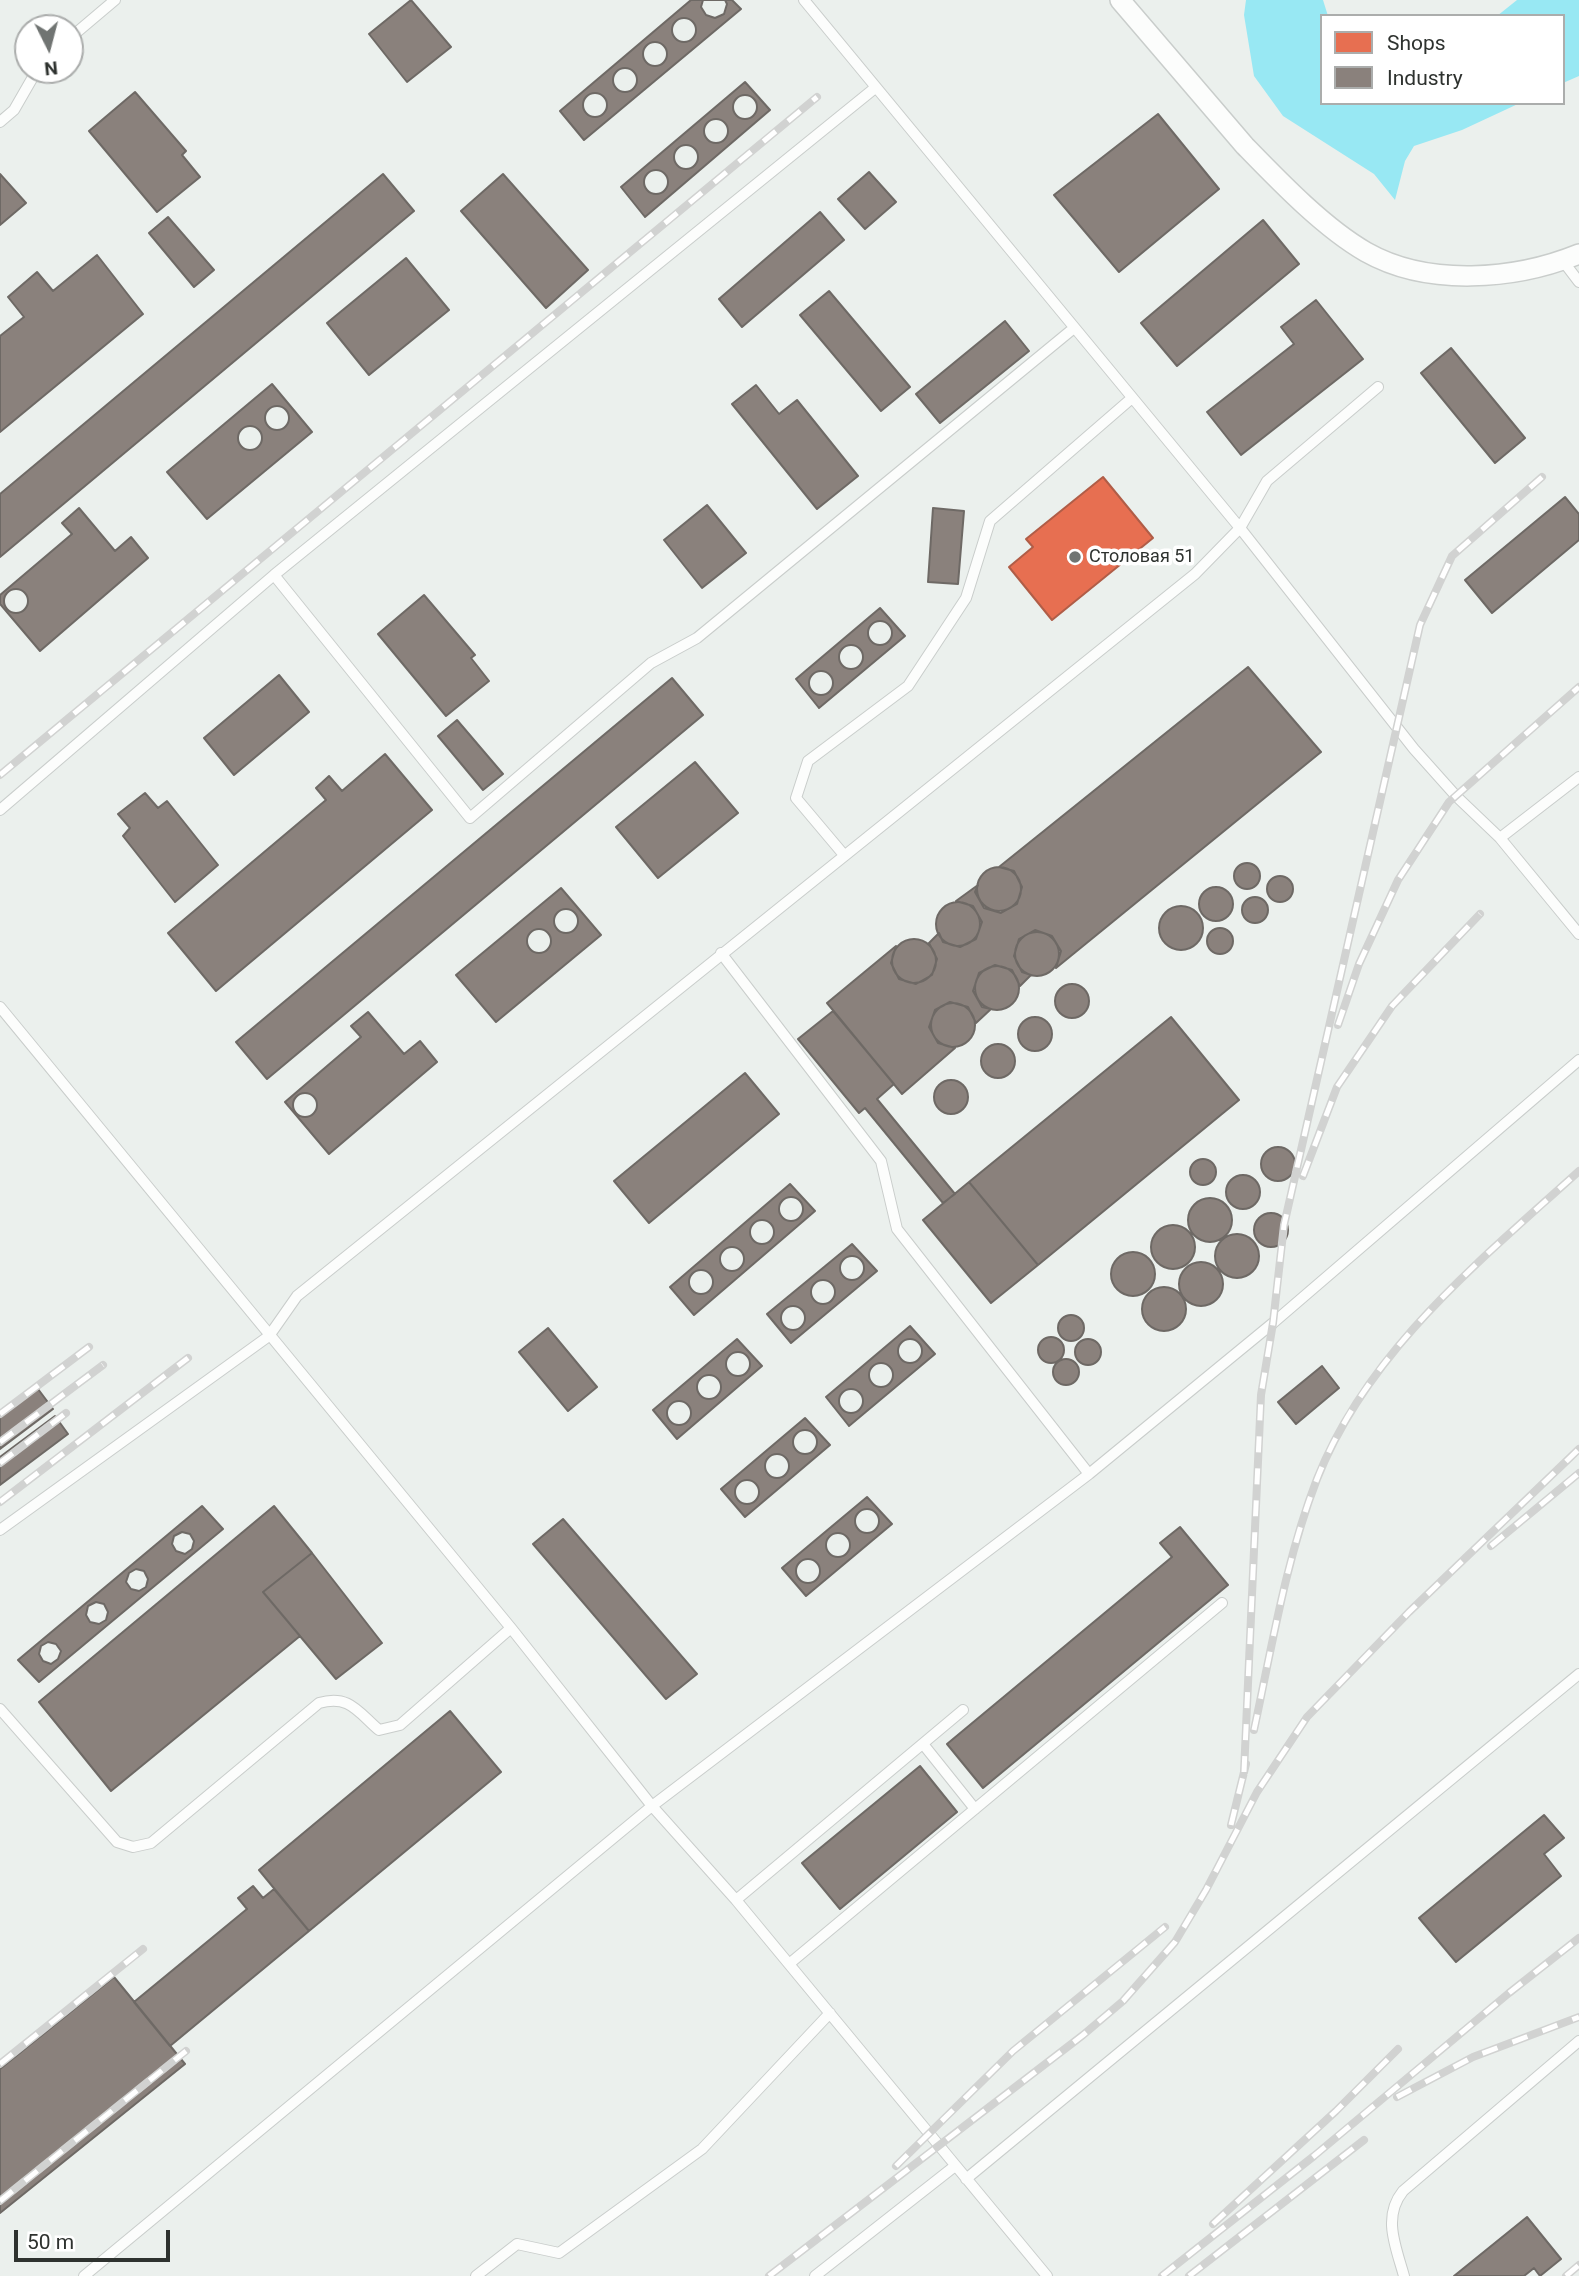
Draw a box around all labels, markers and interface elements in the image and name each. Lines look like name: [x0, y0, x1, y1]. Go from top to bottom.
north arrow: [14, 14, 84, 84]
legend: [1320, 14, 1565, 105]
text: Shops: [1387, 31, 1446, 55]
text: N: [43, 56, 59, 81]
text: Industry: [1387, 66, 1463, 90]
place label: Столовая 51: [1089, 546, 1194, 568]
marker: Столовая 51: [1067, 549, 1083, 565]
scale bar: [18, 2216, 173, 2260]
text: 50 m: [27, 2230, 74, 2254]

